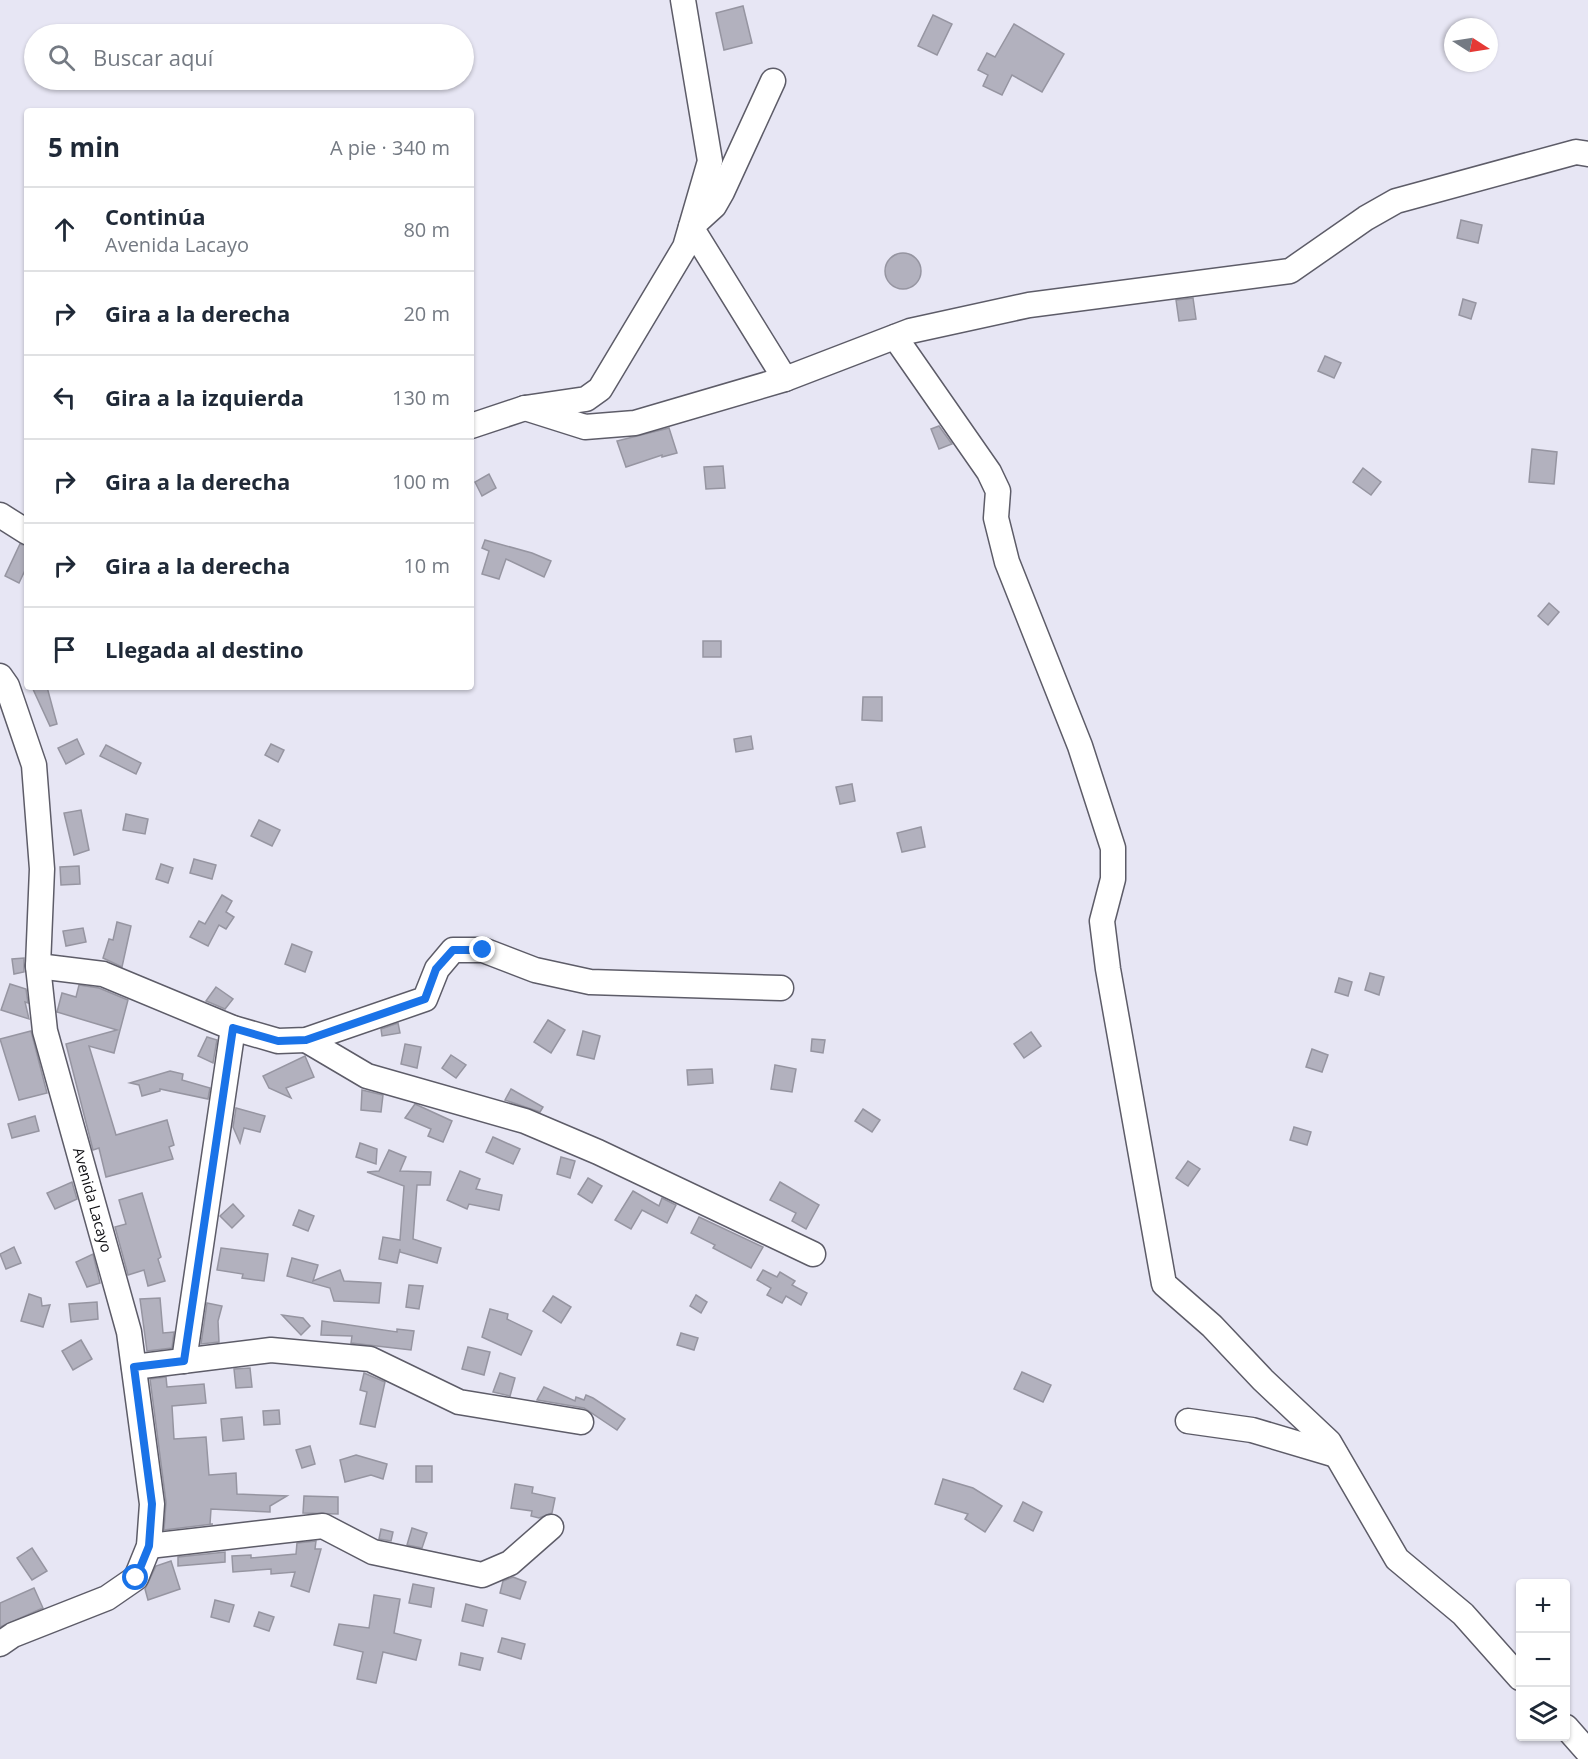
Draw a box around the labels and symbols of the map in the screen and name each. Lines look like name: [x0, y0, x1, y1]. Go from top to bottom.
north arrow: [1444, 18, 1498, 72]
route end: [469, 936, 495, 962]
street label: Avenida Lacayo: [69, 1145, 117, 1255]
route start: [122, 1564, 148, 1590]

